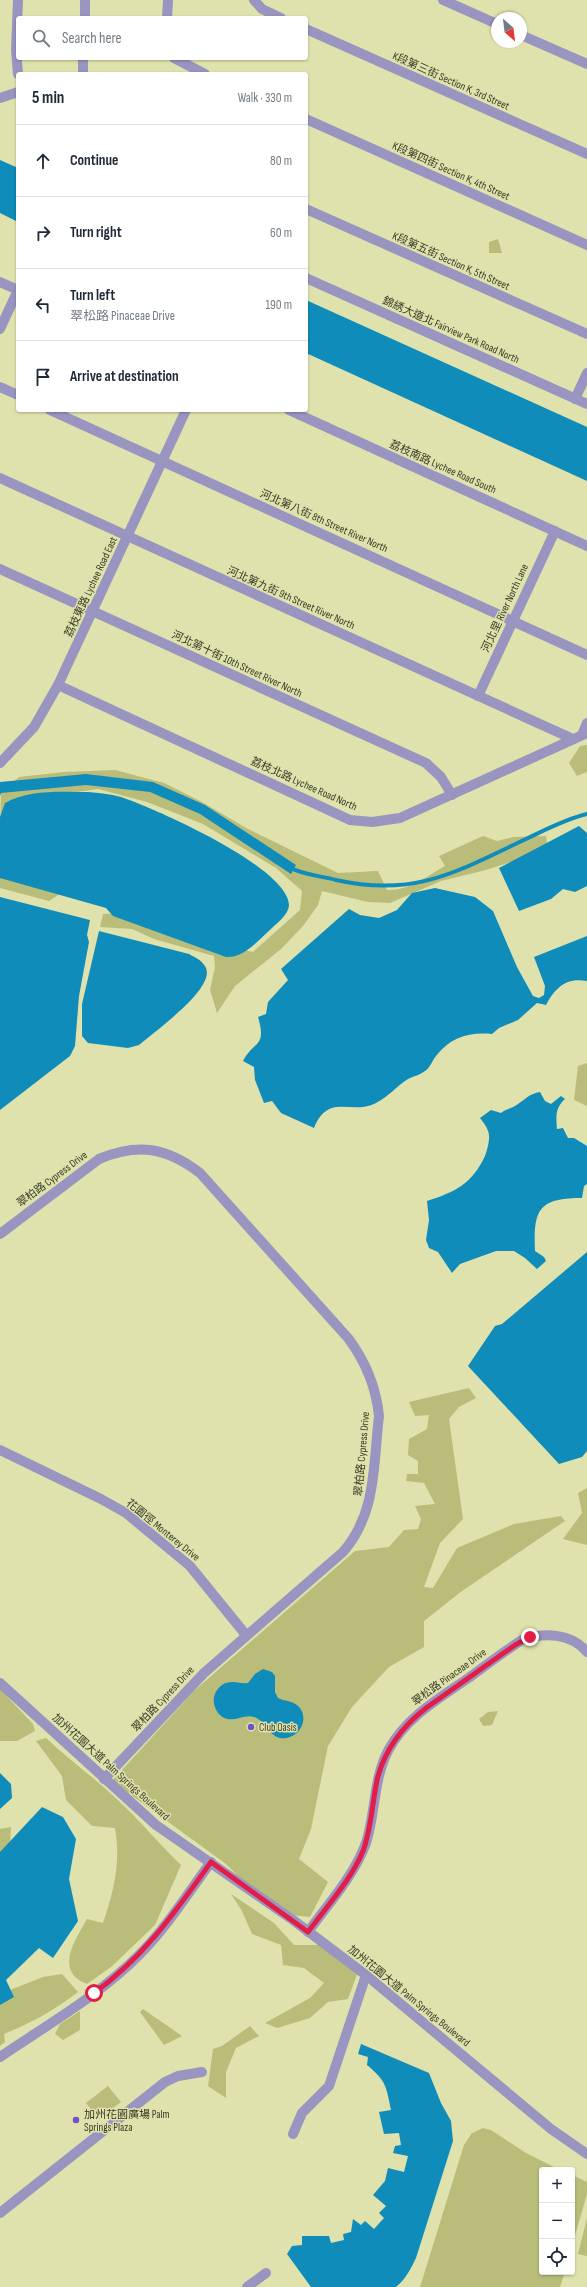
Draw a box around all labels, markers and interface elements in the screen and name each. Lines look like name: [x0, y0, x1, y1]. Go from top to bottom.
north arrow: [491, 12, 527, 48]
search box: [16, 16, 308, 60]
icon: search: [30, 27, 52, 49]
text: Search here: [62, 29, 122, 48]
street label: K段第三街 Section K, 3rd Street: [391, 49, 512, 113]
text: 5 min: [32, 88, 64, 108]
text: Walk · 330 m: [238, 90, 292, 106]
street label: K段第四街 Section K, 4th Street: [390, 139, 512, 203]
icon: ahead: [32, 150, 54, 172]
text: Continue: [70, 151, 119, 170]
text: 80 m: [270, 153, 292, 169]
icon: right: [32, 222, 54, 244]
text: Turn right: [70, 223, 122, 242]
text: 60 m: [270, 225, 292, 241]
street label: K段第五街 Section K, 5th Street: [390, 229, 512, 293]
text: Turn left: [70, 286, 115, 305]
icon: left: [32, 294, 54, 316]
street label: 錦綉大道北 Fairview Park Road North: [381, 294, 522, 366]
text: 190 m: [265, 297, 292, 313]
text: 翠松路 Pinaceae Drive: [70, 308, 175, 324]
icon: arrive: [32, 366, 54, 388]
text: Arrive at destination: [70, 367, 179, 386]
street label: 荔枝南路 Lychee Road South: [388, 438, 499, 497]
street label: 河北第八街 8th Street River North: [258, 487, 390, 555]
street label: 荔枝東路 Lychee Road East: [62, 534, 120, 639]
street label: 河北里 River North Lane: [479, 562, 531, 654]
street label: 河北第九街 9th Street River North: [225, 564, 357, 632]
street label: 河北第十街 10th Street River North: [170, 628, 305, 700]
street label: 荔枝北路 Lychee Road North: [249, 755, 359, 813]
street label: 翠柏路 Cypress Drive: [14, 1148, 90, 1210]
street label: 翠柏路 Cypress Drive: [352, 1411, 372, 1497]
street label: 花園徑 Monterey Drive: [124, 1496, 202, 1564]
route end: [521, 1628, 539, 1646]
street label: 翠松路 Pinaceae Drive: [409, 1646, 489, 1708]
street label: 翠柏路 Cypress Drive: [129, 1663, 197, 1735]
street label: 加州花園大道 Palm Springs Boulevard: [50, 1711, 172, 1823]
place label: Club Oasis: [259, 1721, 297, 1734]
marker: Club Oasis: [246, 1722, 256, 1732]
street label: 加州花園大道 Palm Springs Boulevard: [345, 1943, 473, 2049]
route start: [85, 1984, 103, 2002]
place label: 加州花園廣場 Palm Springs Plaza: [84, 2108, 170, 2134]
marker: 加州花園廣場 Palm Springs Plaza: [71, 2115, 81, 2125]
map controls: [539, 2167, 575, 2275]
button: +: [539, 2167, 575, 2203]
button: −: [539, 2203, 575, 2239]
button: locate: [539, 2239, 575, 2275]

